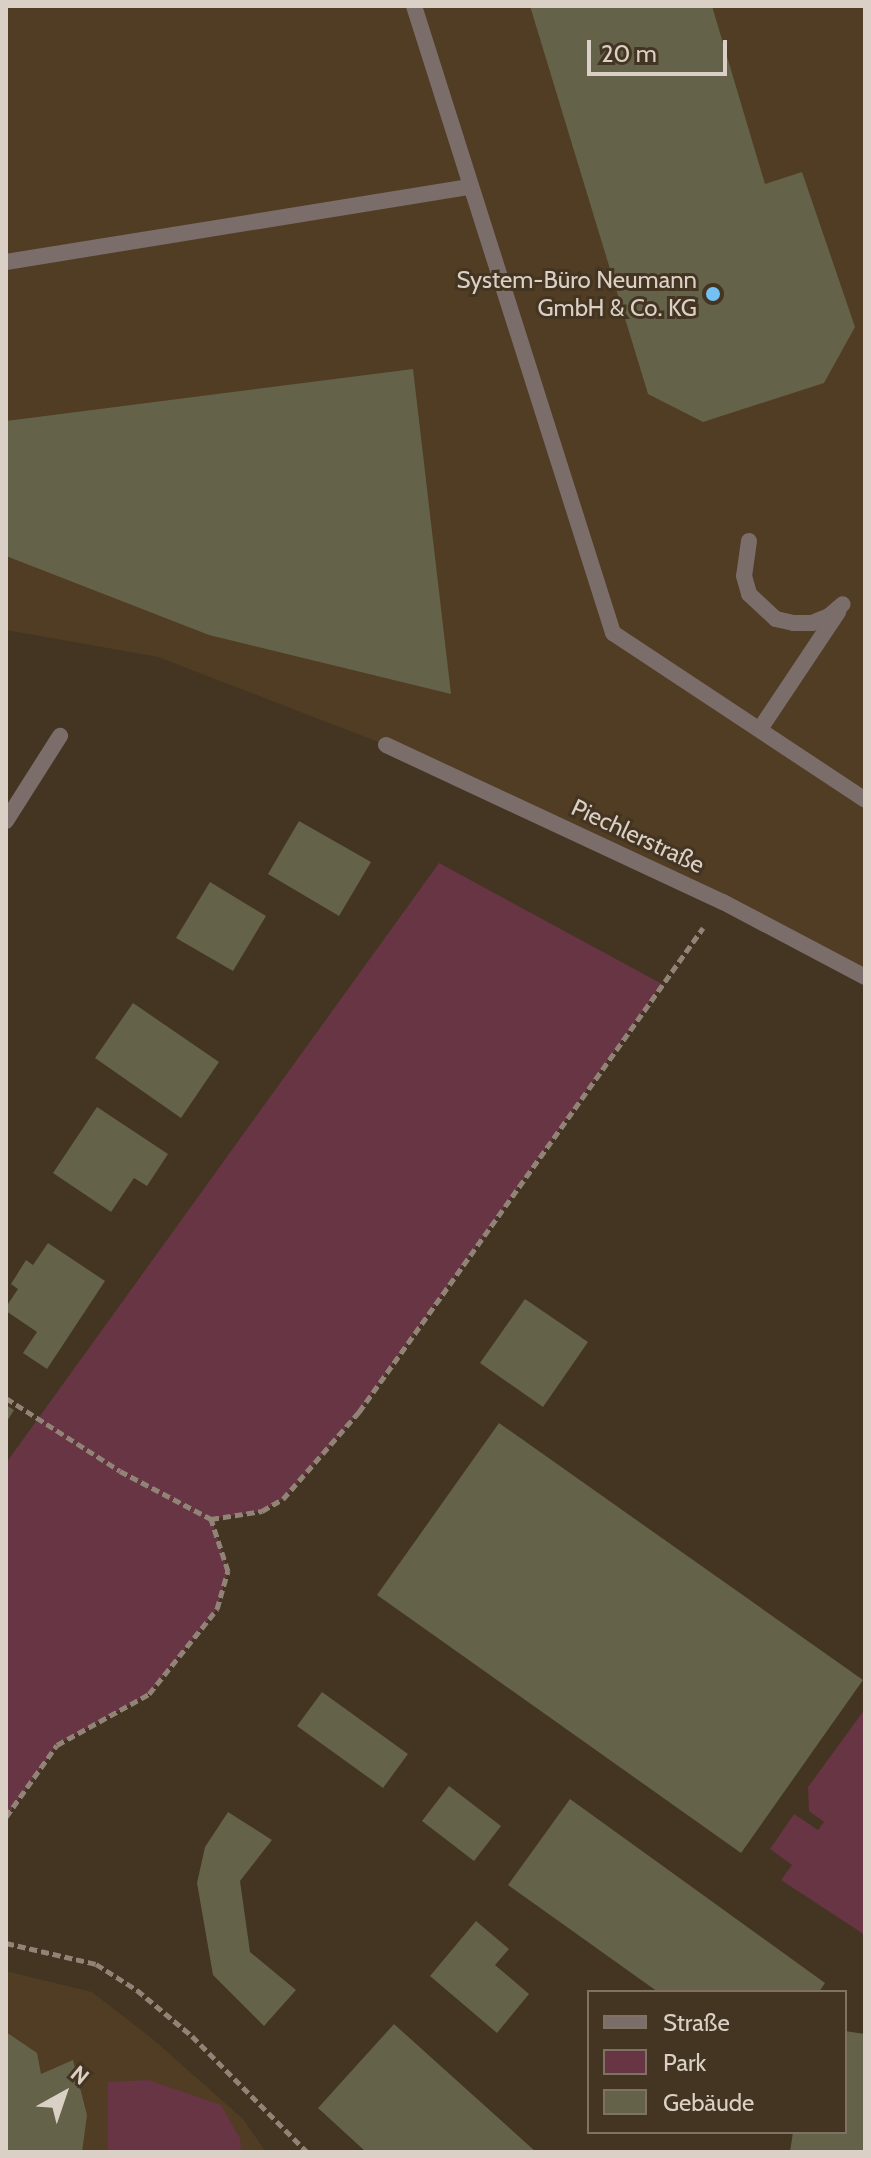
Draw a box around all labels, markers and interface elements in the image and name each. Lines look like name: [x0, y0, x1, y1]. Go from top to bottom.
scale bar: [591, 24, 731, 74]
text: 20 m: [601, 39, 657, 68]
place label: System-Büro Neumann GmbH & Co. KG: [456, 266, 697, 322]
marker: System-Büro Neumann GmbH & Co. KG: [704, 285, 722, 303]
street label: Piechlerstraße: [567, 793, 709, 879]
legend: [587, 1990, 847, 2134]
text: Straße: [663, 2008, 730, 2037]
text: Park: [663, 2048, 706, 2077]
north arrow: [24, 2054, 104, 2134]
text: N: [65, 2060, 94, 2091]
text: Gebäude: [663, 2088, 754, 2117]

